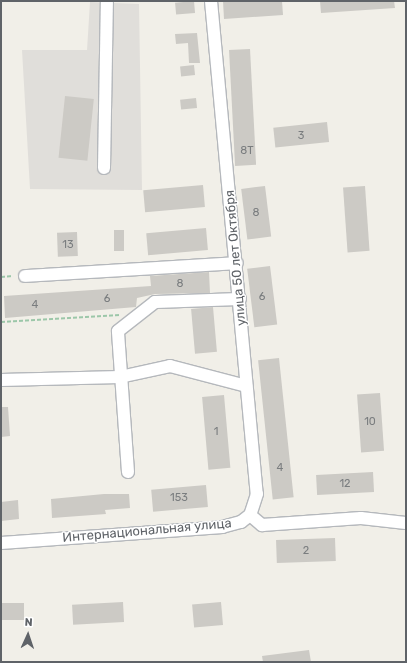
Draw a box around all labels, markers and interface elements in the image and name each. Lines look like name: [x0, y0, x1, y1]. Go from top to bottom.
house number: 3: [298, 129, 304, 143]
house number: 8Т: [240, 144, 254, 158]
street label: улица 50 лет Октября: [222, 189, 250, 327]
house number: 8: [253, 206, 259, 220]
house number: 13: [62, 238, 74, 252]
house number: 8: [177, 277, 183, 291]
house number: 6: [259, 290, 265, 304]
house number: 6: [104, 292, 110, 306]
house number: 4: [32, 298, 38, 312]
house number: 10: [364, 415, 376, 429]
house number: 1: [214, 425, 218, 439]
house number: 4: [277, 461, 283, 475]
house number: 12: [339, 477, 351, 491]
house number: 153: [170, 491, 188, 505]
street label: Интернациональная улица: [62, 516, 232, 546]
house number: 2: [303, 544, 309, 558]
north arrow: [8, 615, 48, 655]
text: N: [24, 616, 33, 629]

